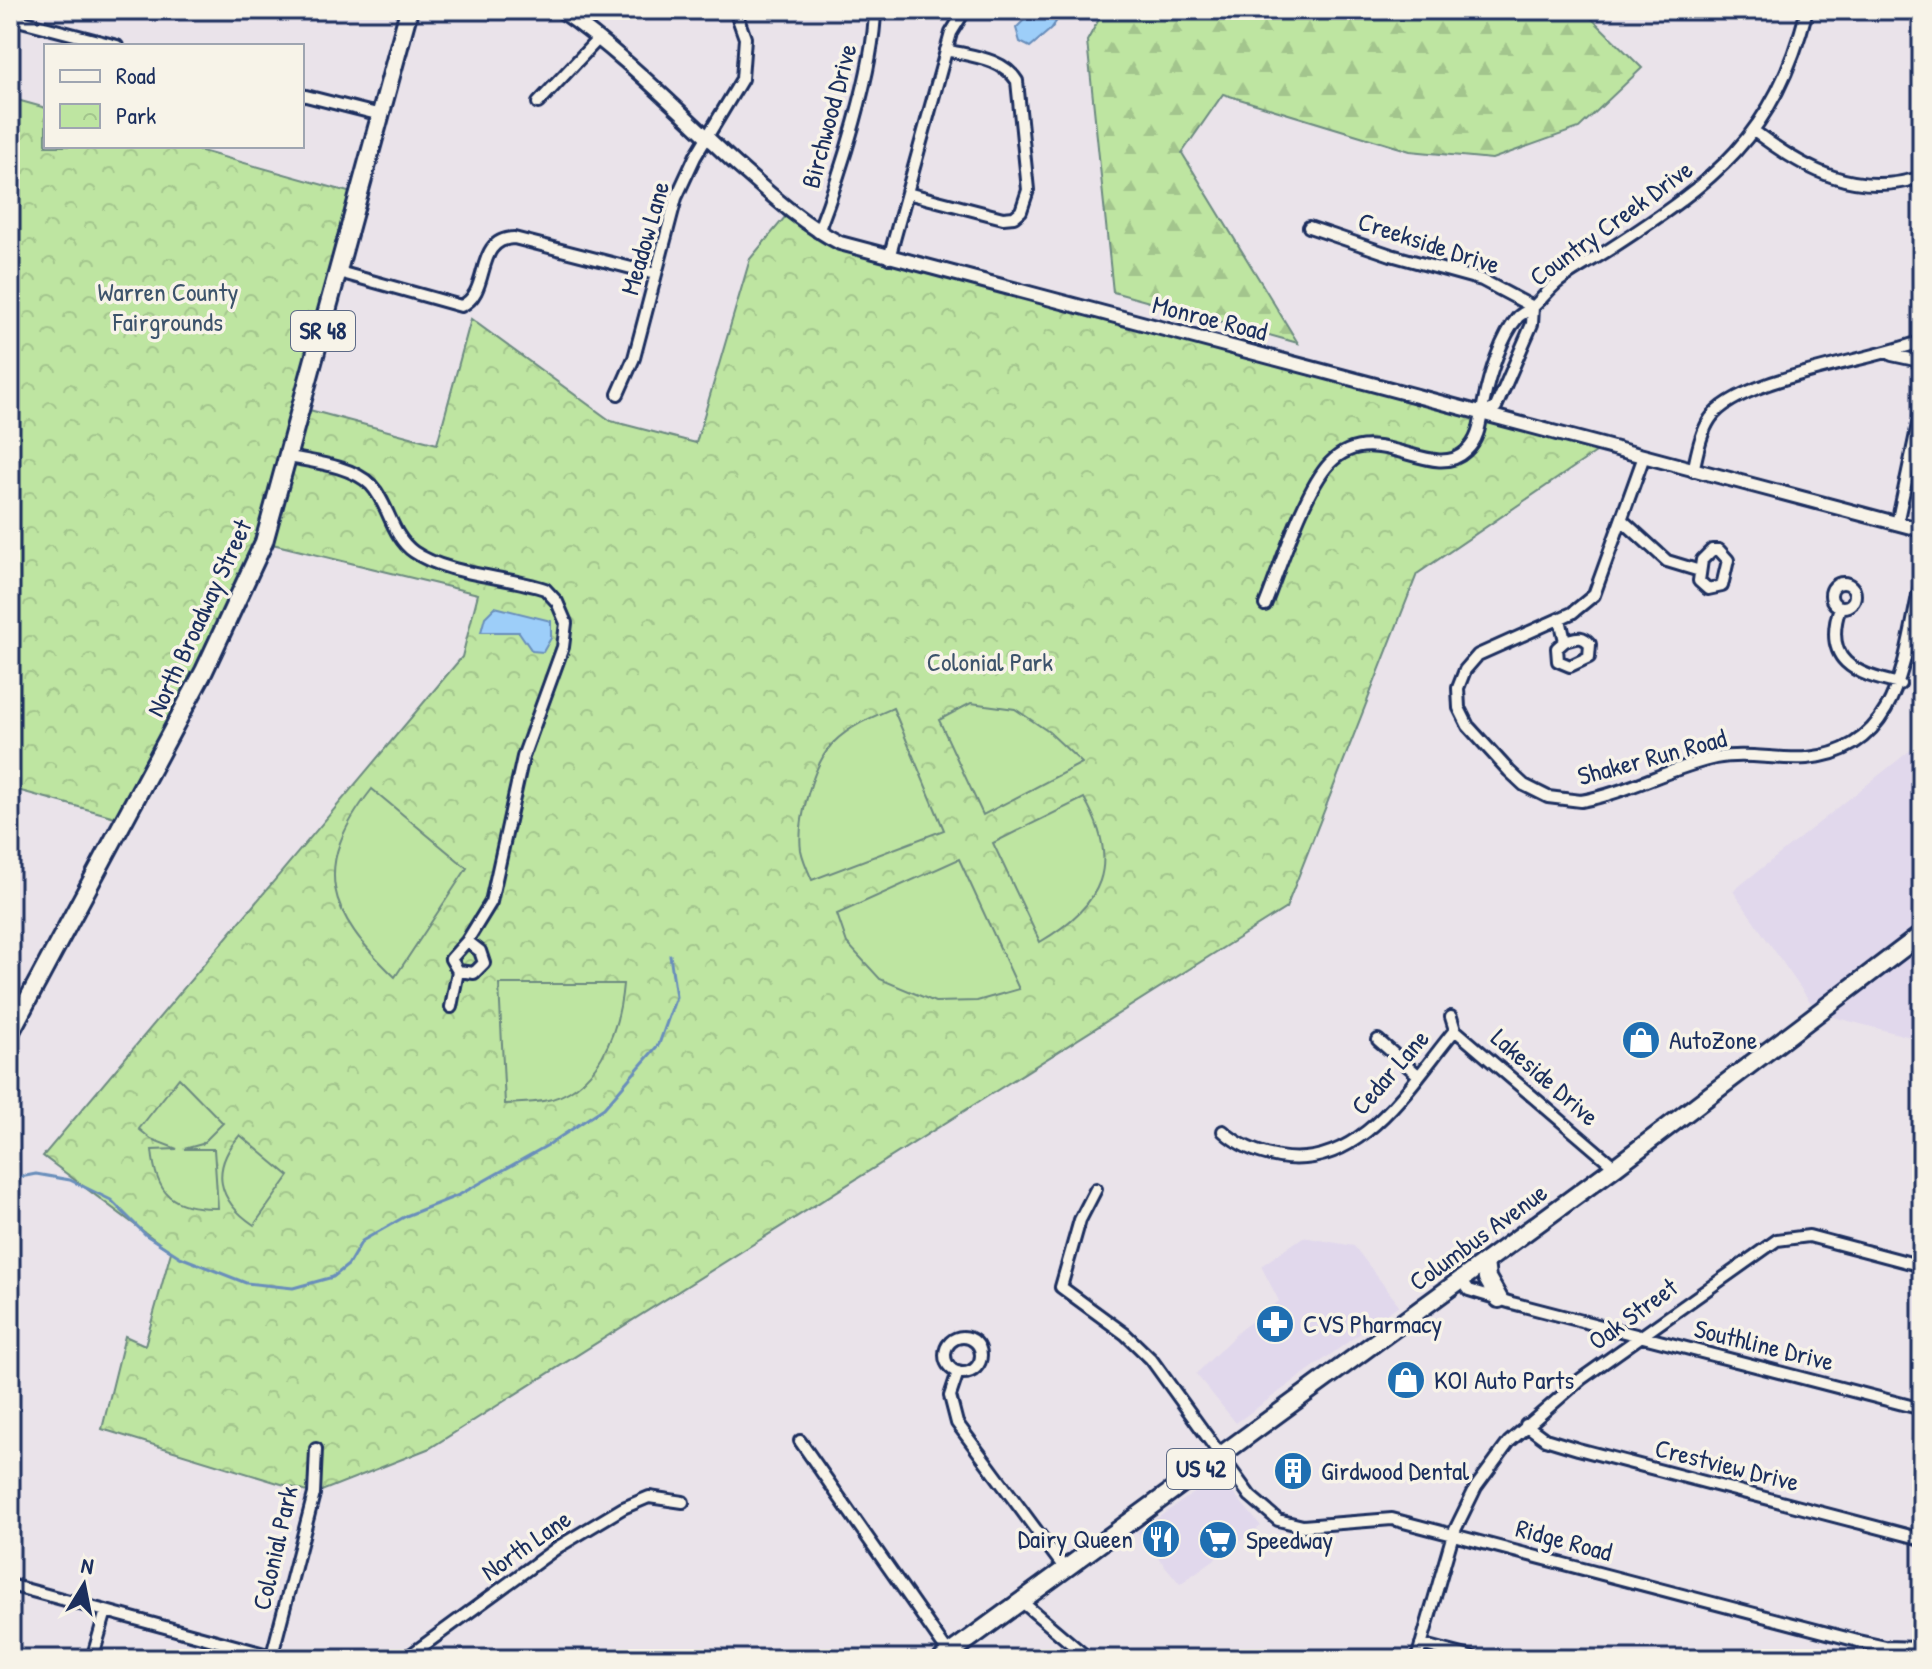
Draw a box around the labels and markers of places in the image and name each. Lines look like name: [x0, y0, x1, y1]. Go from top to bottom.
shop icon: AutoZone: [1620, 1019, 1662, 1061]
place label: AutoZone: [1669, 1022, 1757, 1057]
pharmacy icon: CVS Pharmacy: [1254, 1303, 1296, 1345]
place label: CVS Pharmacy: [1303, 1306, 1442, 1341]
shop icon: KOI Auto Parts: [1385, 1359, 1427, 1401]
place label: KOI Auto Parts: [1434, 1362, 1574, 1397]
building icon: Girdwood Dental: [1272, 1450, 1314, 1492]
place label: Girdwood Dental: [1321, 1453, 1469, 1488]
restaurant icon: Dairy Queen: [1140, 1518, 1182, 1560]
supermarket icon: Speedway: [1197, 1519, 1239, 1561]
place label: Dairy Queen: [1018, 1521, 1133, 1556]
place label: Speedway: [1246, 1522, 1333, 1557]

